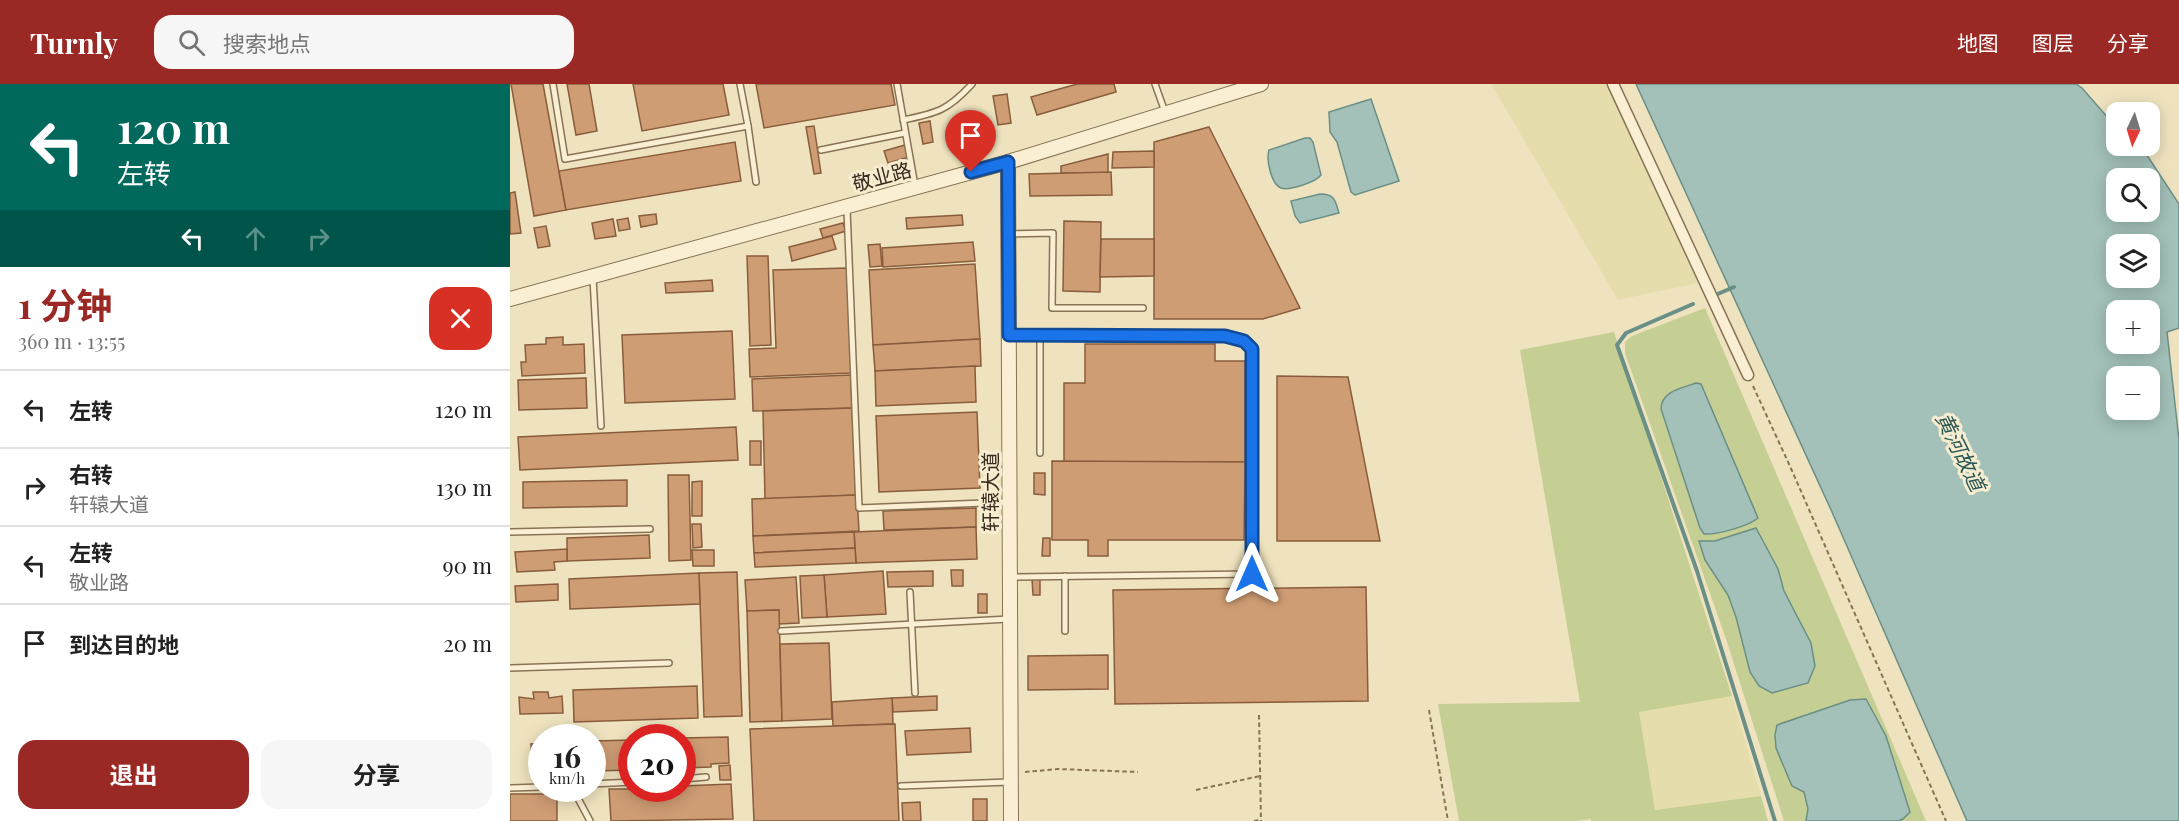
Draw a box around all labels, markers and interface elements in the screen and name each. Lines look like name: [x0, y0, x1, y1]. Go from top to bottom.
search box: [154, 15, 574, 69]
text: Turnly: [30, 24, 118, 61]
icon: search: [175, 26, 208, 59]
text: 搜索地点: [223, 28, 311, 58]
text: 地图: [1957, 28, 1999, 56]
text: 图层: [2032, 28, 2074, 56]
text: 分享: [2107, 28, 2149, 56]
text: 120 m: [117, 99, 230, 155]
north arrow: [2106, 102, 2160, 156]
map controls: [2106, 102, 2160, 420]
icon: left: [18, 108, 96, 186]
pin: [945, 110, 996, 172]
icon: arrive: [954, 119, 987, 152]
text: 左转: [117, 155, 171, 191]
street label: 敬业路: [849, 155, 914, 196]
button: search: [2106, 168, 2160, 222]
icon: left: [176, 222, 209, 255]
icon: ahead: [239, 222, 272, 255]
icon: right: [302, 222, 335, 255]
button: layers: [2106, 234, 2160, 288]
text: 1 分钟: [18, 280, 112, 328]
button: close: [429, 287, 492, 350]
button: +: [2106, 300, 2160, 354]
text: 360 m · 13:55: [18, 327, 125, 354]
button: −: [2106, 366, 2160, 420]
icon: left: [18, 393, 51, 426]
text: 120 m: [435, 394, 492, 424]
text: 左转: [69, 395, 113, 425]
water label: 黄河故道: [1931, 407, 1994, 498]
street label: 轩辕大道: [976, 452, 1003, 532]
text: 右转: [69, 459, 113, 489]
icon: right: [18, 471, 51, 504]
text: 130 m: [436, 472, 492, 502]
text: 轩辕大道: [69, 490, 149, 517]
text: 左转: [69, 537, 113, 567]
position arrow: [1220, 542, 1284, 606]
icon: left: [18, 549, 51, 582]
text: 90 m: [443, 550, 492, 580]
text: 敬业路: [69, 568, 129, 595]
icon: arrive: [18, 627, 51, 660]
text: 20 m: [443, 628, 492, 658]
text: 到达目的地: [69, 629, 179, 659]
speed limit sign: 20: [618, 724, 696, 802]
text: 16: [553, 736, 581, 776]
button: 退出: [18, 740, 249, 809]
button: 分享: [261, 740, 492, 809]
text: km/h: [549, 768, 585, 788]

